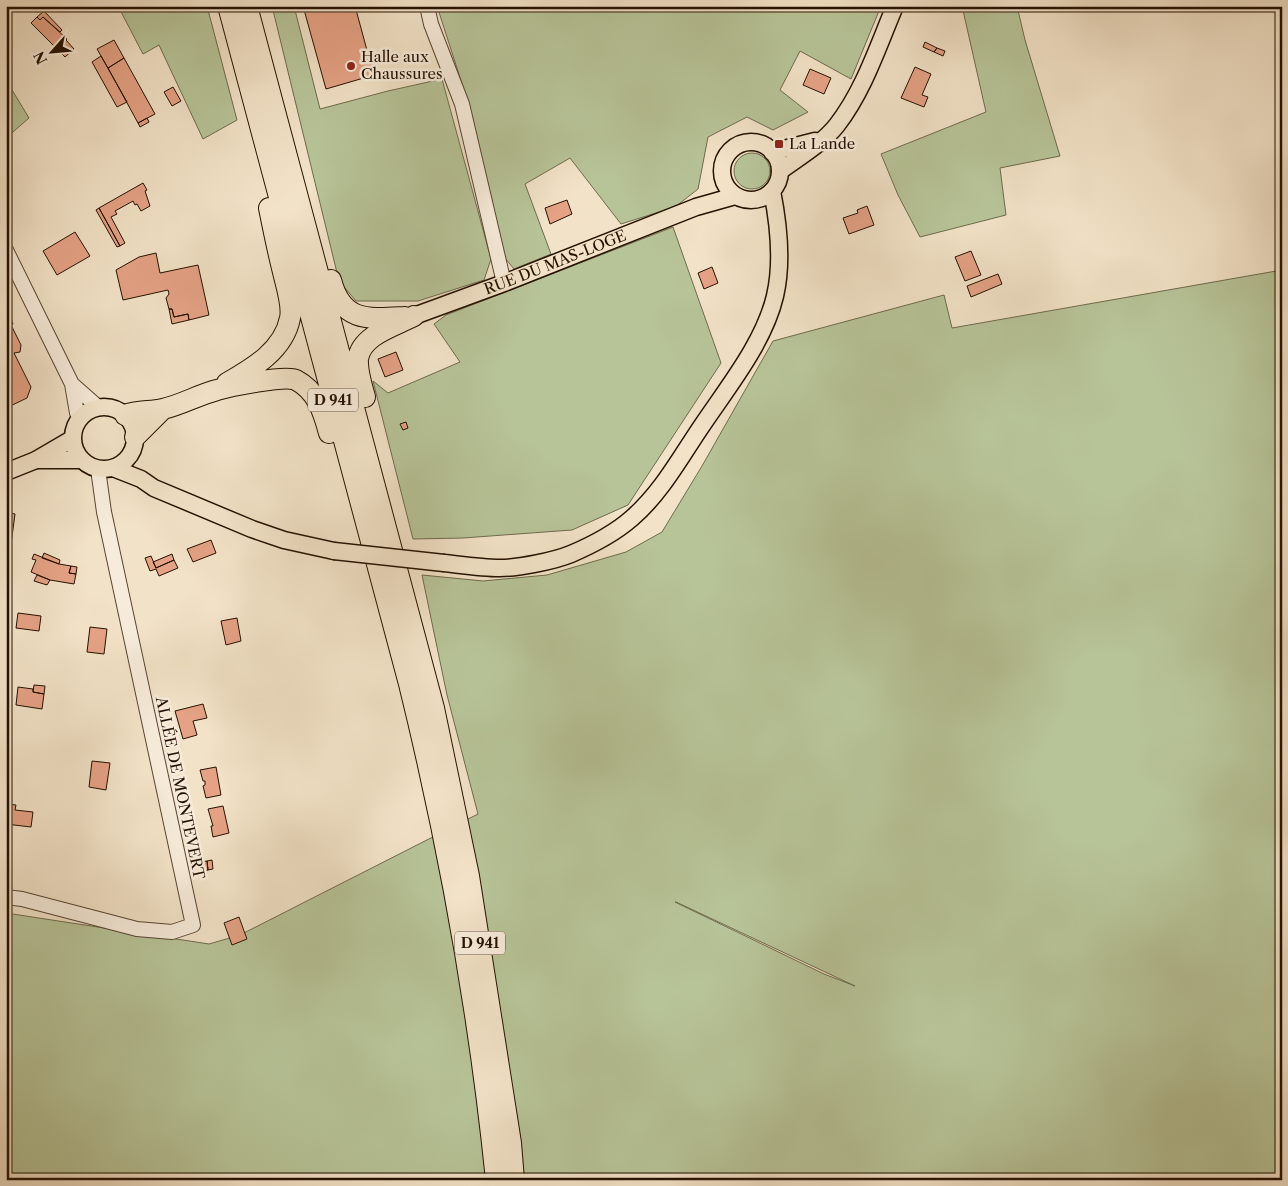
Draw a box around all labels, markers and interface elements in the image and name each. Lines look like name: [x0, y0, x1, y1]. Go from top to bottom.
north arrow: [28, 28, 78, 78]
place label: Halle aux Chaussures: [361, 47, 442, 83]
text: N: [30, 48, 51, 67]
marker: Halle aux Chaussures: [345, 60, 357, 72]
place label: La Lande: [789, 134, 855, 153]
marker: La Lande: [773, 138, 785, 150]
street label: RUE DU MAS-LOGE: [481, 226, 629, 298]
road number: D 941: [308, 388, 358, 412]
street label: ALLÉE DE MONTEVERT: [152, 694, 209, 882]
road number: D 941: [455, 931, 505, 954]

